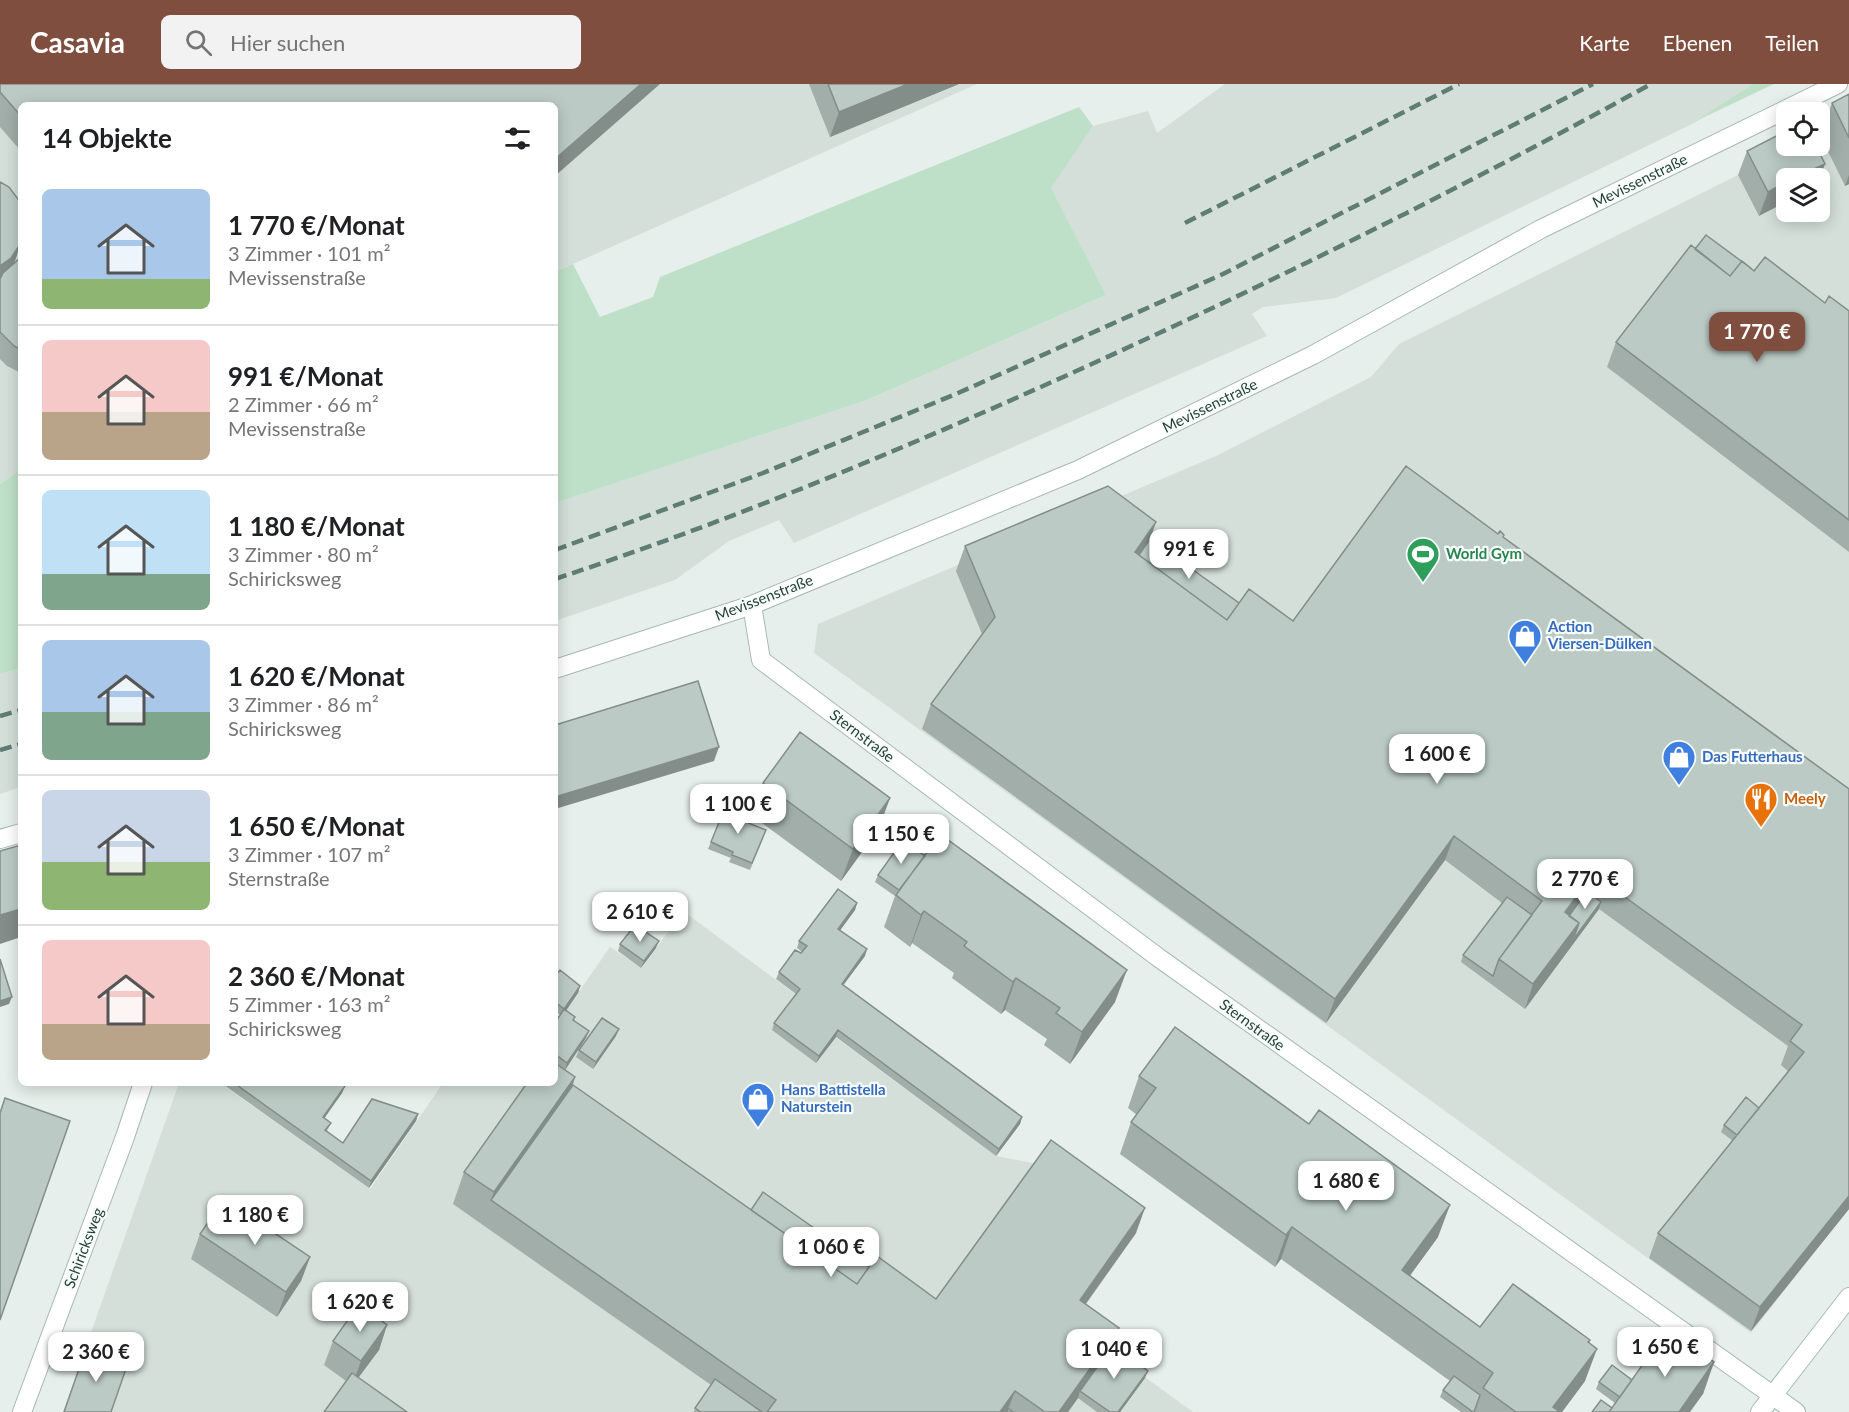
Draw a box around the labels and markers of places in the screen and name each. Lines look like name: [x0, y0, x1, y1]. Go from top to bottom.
pin: 1 770 €: [1702, 312, 1812, 363]
pin: 991 €: [1147, 529, 1231, 580]
sports icon: World Gym: [1405, 536, 1441, 583]
place label: World Gym: [1446, 544, 1522, 562]
place label: Action Viersen-Dülken: [1547, 617, 1652, 652]
shop icon: Action Viersen-Dülken: [1507, 618, 1543, 665]
pin: 1 600 €: [1382, 734, 1492, 785]
shop icon: Das Futterhaus: [1661, 739, 1697, 786]
place label: Das Futterhaus: [1702, 747, 1803, 765]
restaurant icon: Meely: [1743, 781, 1779, 828]
pin: 1 100 €: [683, 784, 793, 835]
place label: Meely: [1784, 789, 1826, 807]
pin: 1 150 €: [846, 814, 956, 865]
pin: 2 770 €: [1530, 859, 1640, 910]
pin: 2 610 €: [585, 892, 695, 943]
place label: Hans Battistella Naturstein: [781, 1080, 886, 1115]
shop icon: Hans Battistella Naturstein: [740, 1081, 776, 1128]
pin: 1 680 €: [1291, 1161, 1401, 1212]
pin: 1 180 €: [200, 1195, 310, 1246]
pin: 1 060 €: [776, 1227, 886, 1278]
pin: 1 620 €: [305, 1282, 415, 1333]
pin: 1 650 €: [1610, 1327, 1720, 1378]
pin: 1 040 €: [1059, 1329, 1169, 1380]
pin: 2 360 €: [41, 1332, 151, 1383]

